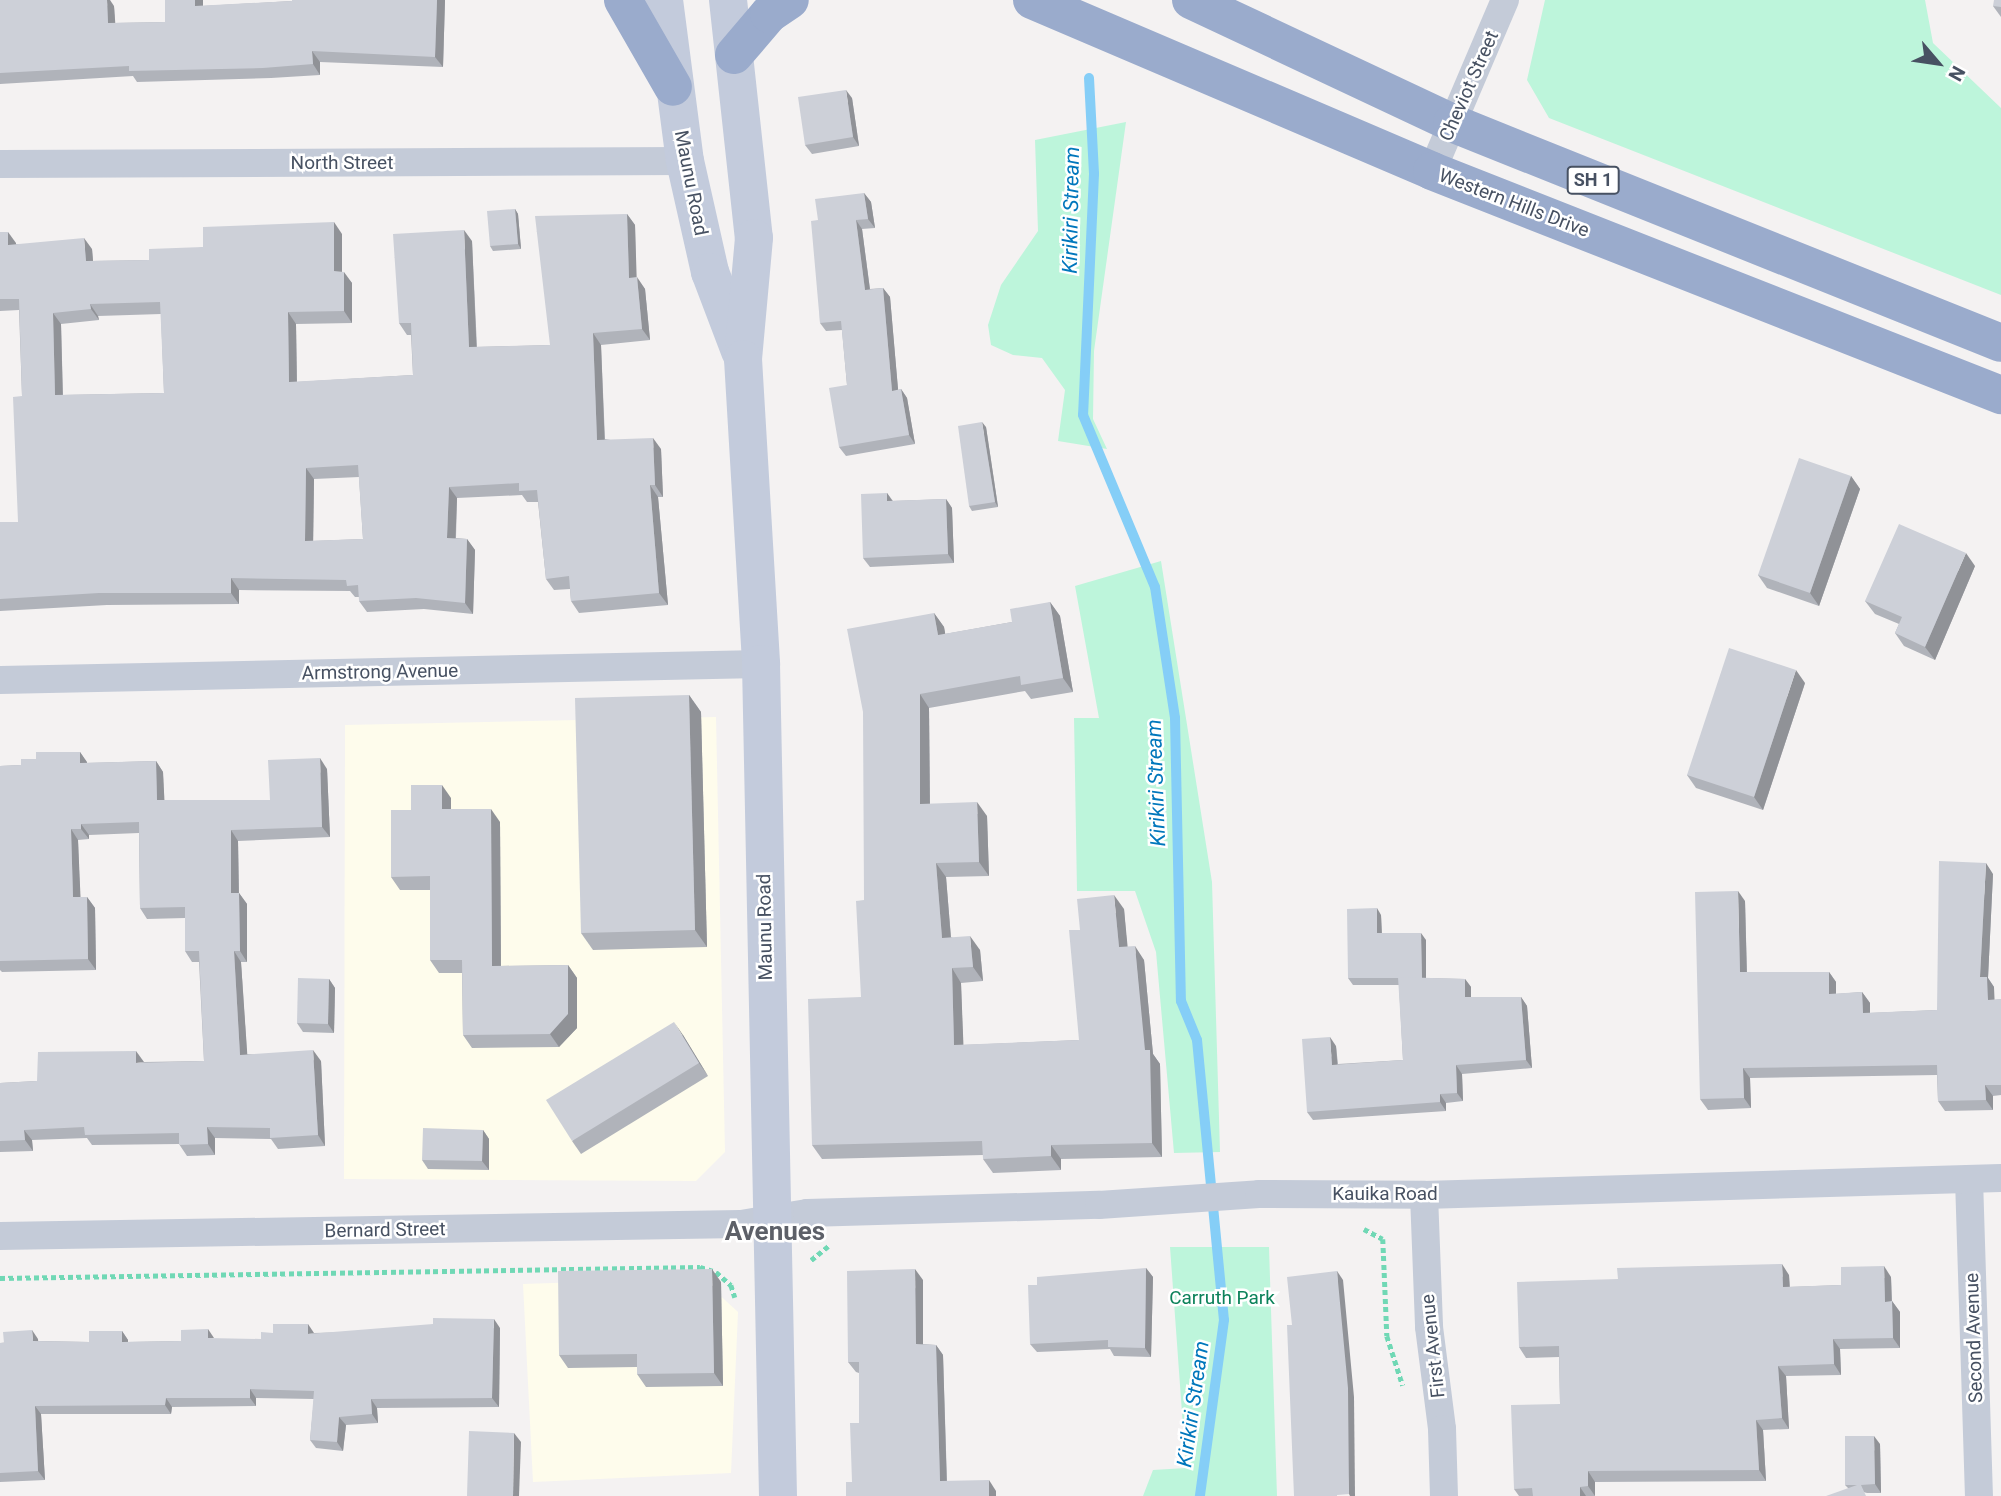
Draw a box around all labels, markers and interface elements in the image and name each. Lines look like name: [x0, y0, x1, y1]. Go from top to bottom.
street label: Cheviot Street: [1434, 27, 1504, 145]
north arrow: [1903, 28, 1973, 98]
text: N: [1943, 62, 1970, 85]
street label: Maunu Road: [670, 128, 712, 238]
water label: Kirikiri Stream: [1057, 146, 1085, 274]
street label: North Street: [291, 152, 393, 174]
street label: Western Hills Drive: [1436, 164, 1592, 242]
road number: SH 1: [1565, 166, 1621, 195]
street label: Armstrong Avenue: [302, 659, 458, 685]
water label: Kirikiri Stream: [1141, 719, 1171, 847]
street label: Maunu Road: [753, 873, 777, 981]
street label: Kauika Road: [1332, 1183, 1438, 1205]
district label: Avenues: [725, 1216, 825, 1248]
street label: Bernard Street: [324, 1218, 446, 1242]
street label: Second Avenue: [1960, 1273, 1988, 1403]
park label: Carruth Park: [1169, 1287, 1275, 1309]
street label: First Avenue: [1416, 1293, 1450, 1399]
water label: Kirikiri Stream: [1172, 1339, 1214, 1469]

